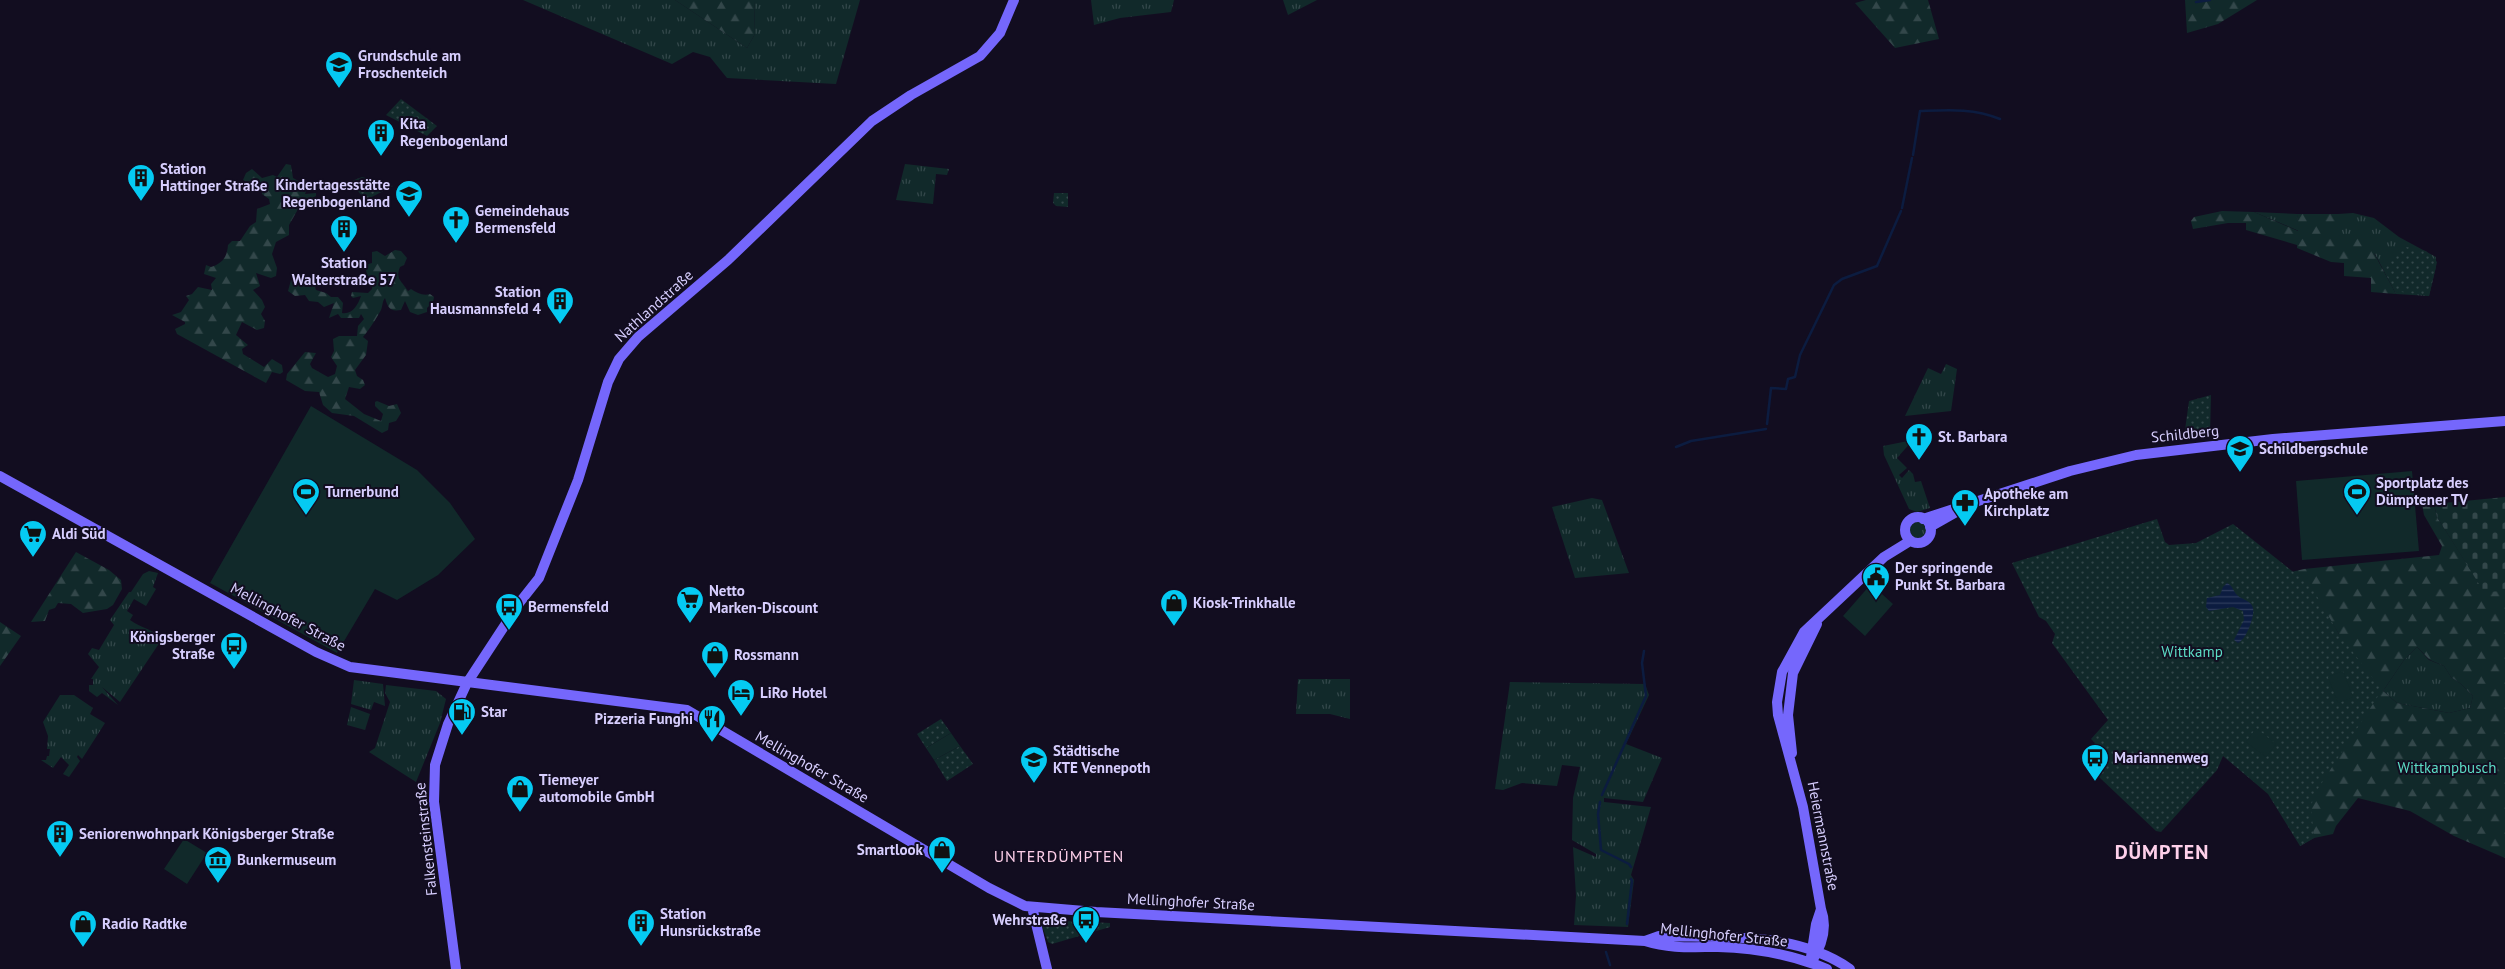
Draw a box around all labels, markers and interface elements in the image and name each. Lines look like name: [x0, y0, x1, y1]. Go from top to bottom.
place label: Grundschule am Froschenteich: [358, 46, 461, 82]
school or university icon: Grundschule am Froschenteich: [324, 50, 354, 89]
place label: Kita Regenbogenland: [400, 114, 508, 150]
building icon: Kita Regenbogenland: [366, 118, 396, 157]
place label: Station Hattinger Straße: [160, 159, 268, 195]
building icon: Station Hattinger Straße: [126, 163, 156, 202]
place label: Kindertagesstätte Regenbogenland: [275, 175, 390, 211]
school or university icon: Kindertagesstätte Regenbogenland: [394, 179, 424, 218]
place label: Gemeindehaus Bermensfeld: [475, 201, 569, 237]
church icon: Gemeindehaus Bermensfeld: [441, 205, 471, 244]
building icon: Station Walterstraße 57: [329, 214, 359, 253]
place label: Station Walterstraße 57: [292, 253, 396, 289]
street label: Nathlandstraße: [610, 265, 697, 346]
place label: Station Hausmannsfeld 4: [430, 282, 541, 318]
building icon: Station Hausmannsfeld 4: [545, 286, 575, 325]
street label: Schildberg: [2150, 420, 2220, 447]
church icon: St. Barbara: [1904, 422, 1934, 461]
place label: St. Barbara: [1938, 427, 2007, 446]
school or university icon: Schildbergschule: [2225, 434, 2255, 473]
place label: Schildbergschule: [2259, 439, 2369, 458]
place label: Sportplatz des Dümptener TV: [2376, 473, 2469, 509]
sports icon: Turnerbund: [291, 477, 321, 516]
sports icon: Sportplatz des Dümptener TV: [2342, 477, 2372, 516]
place label: Turnerbund: [325, 482, 399, 501]
place label: Apotheke am Kirchplatz: [1984, 484, 2068, 520]
pharmacy icon: Apotheke am Kirchplatz: [1950, 488, 1980, 527]
supermarket icon: Aldi Süd: [18, 519, 48, 558]
place label: Aldi Süd: [52, 524, 106, 543]
place label: Der springende Punkt St. Barbara: [1895, 558, 2005, 594]
public building icon: Der springende Punkt St. Barbara: [1861, 562, 1891, 601]
street label: Mellinghofer Straße: [227, 578, 349, 655]
place label: Netto Marken-Discount: [709, 581, 819, 617]
supermarket icon: Netto Marken-Discount: [675, 585, 705, 624]
shop icon: Kiosk-Trinkhalle: [1159, 588, 1189, 627]
bus stop icon: Bermensfeld: [494, 592, 524, 631]
place label: Kiosk-Trinkhalle: [1193, 593, 1296, 612]
place label: Bermensfeld: [528, 597, 609, 616]
place label: Königsberger Straße: [130, 627, 216, 663]
bus stop icon: Königsberger Straße: [219, 631, 249, 670]
shop icon: Rossmann: [700, 640, 730, 679]
park label: Wittkamp: [2161, 642, 2223, 661]
place label: Rossmann: [734, 645, 799, 664]
hotel icon: LiRo Hotel: [726, 678, 756, 717]
place label: LiRo Hotel: [760, 683, 828, 702]
fuel station icon: Star: [447, 697, 477, 736]
place label: Star: [481, 702, 508, 721]
restaurant icon: Pizzeria Funghi: [697, 704, 727, 743]
place label: Pizzeria Funghi: [594, 709, 693, 728]
street label: Mellinghofer Straße: [752, 726, 872, 807]
place label: Städtische KTE Vennepoth: [1053, 741, 1150, 777]
bus stop icon: Mariannenweg: [2080, 743, 2110, 782]
school or university icon: Städtische KTE Vennepoth: [1019, 745, 1049, 784]
place label: Mariannenweg: [2114, 748, 2209, 767]
park label: Wittkampbusch: [2397, 758, 2497, 777]
place label: Tiemeyer automobile GmbH: [539, 770, 655, 806]
shop icon: Tiemeyer automobile GmbH: [505, 774, 535, 813]
street label: Heiermannstraße: [1804, 780, 1843, 892]
street label: Falkensteinstraße: [410, 781, 441, 897]
building icon: Seniorenwohnpark Königsberger Straße: [45, 819, 75, 858]
place label: Seniorenwohnpark Königsberger Straße: [79, 824, 335, 843]
shop icon: Smartlook: [927, 835, 957, 874]
district label: DÜMPTEN: [2115, 839, 2209, 865]
place label: Smartlook: [857, 840, 924, 859]
museum icon: Bunkermuseum: [203, 845, 233, 884]
district label: UNTERDÜMPTEN: [994, 846, 1124, 866]
place label: Bunkermuseum: [237, 850, 336, 869]
street label: Mellinghofer Straße: [1127, 889, 1255, 914]
place label: Station Hunsrückstraße: [660, 904, 761, 940]
bus stop icon: Wehrstraße: [1071, 905, 1101, 944]
building icon: Station Hunsrückstraße: [626, 908, 656, 947]
shop icon: Radio Radtke: [68, 909, 98, 948]
place label: Wehrstraße: [992, 910, 1067, 929]
place label: Radio Radtke: [102, 914, 187, 933]
street label: Mellinghofer Straße: [1659, 918, 1789, 951]

